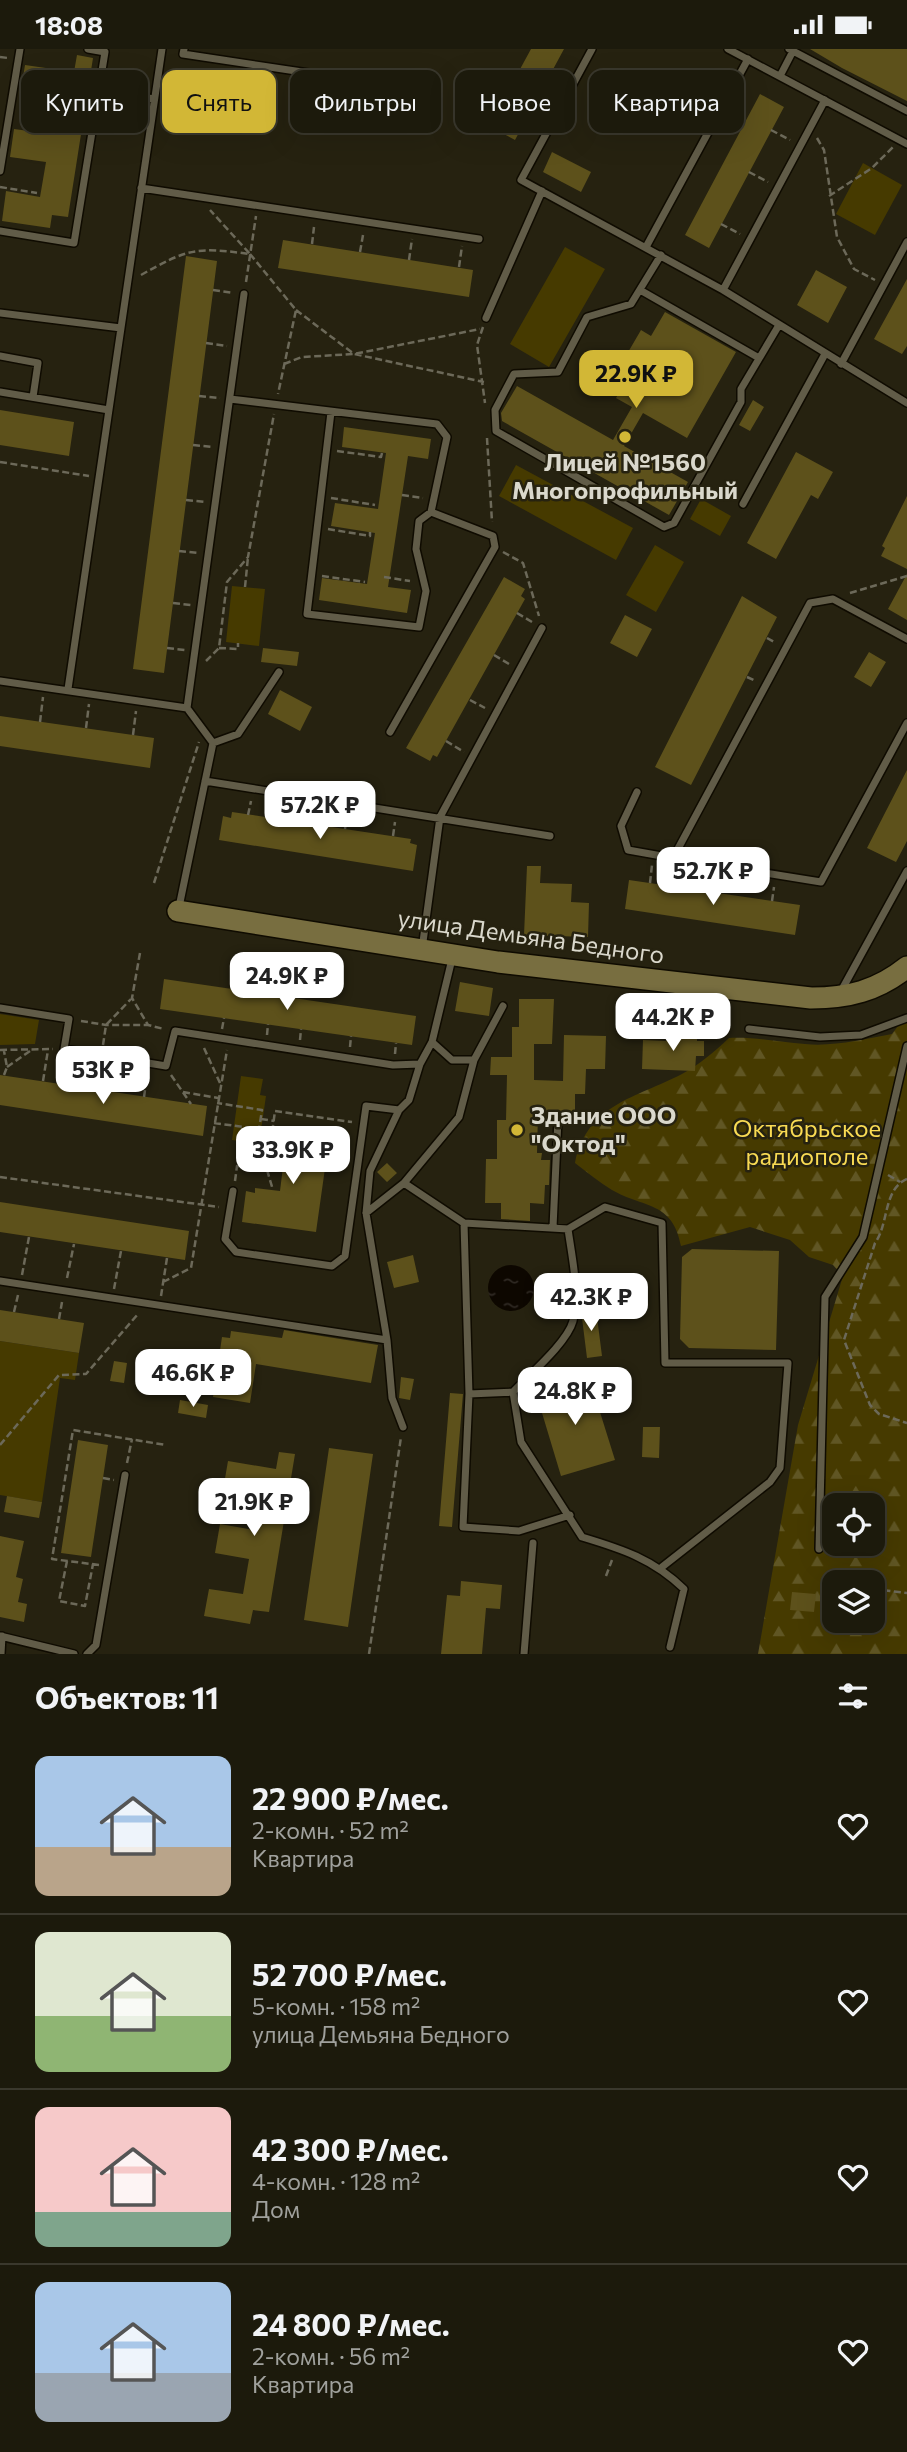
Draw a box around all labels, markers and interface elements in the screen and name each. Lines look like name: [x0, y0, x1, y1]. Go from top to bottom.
text: 18:08: [35, 9, 103, 40]
chip: Купить: [21, 70, 148, 133]
chip: Снять: [162, 70, 276, 133]
chip: Фильтры: [290, 70, 441, 133]
chip: Новое: [455, 70, 575, 133]
chip: Квартира: [589, 70, 744, 133]
pin: 22.9K ₽: [571, 351, 701, 410]
text: 22.9K ₽: [595, 359, 677, 387]
marker: Лицей №1560 Многопрофильный: [617, 429, 633, 445]
place label: Лицей №1560 Многопрофильный: [512, 447, 738, 504]
pin: 57.2K ₽: [255, 781, 385, 841]
text: 57.2K ₽: [280, 790, 360, 818]
pin: 52.7K ₽: [648, 847, 778, 907]
text: 52.7K ₽: [673, 856, 753, 884]
street label: улица Демьяна Бедного: [396, 902, 666, 969]
pin: 24.9K ₽: [222, 953, 352, 1012]
text: 24.9K ₽: [246, 961, 328, 989]
pin: 44.2K ₽: [608, 993, 738, 1053]
text: 44.2K ₽: [632, 1002, 714, 1030]
pin: 53K ₽: [54, 1047, 152, 1106]
text: 53K ₽: [72, 1055, 134, 1083]
place label: Здание ООО "Октод": [531, 1100, 676, 1157]
park label: Октябрьское радиополе: [733, 1113, 881, 1170]
marker: Здание ООО "Октод": [509, 1122, 525, 1138]
pin: 33.9K ₽: [228, 1127, 358, 1186]
text: 33.9K ₽: [252, 1135, 334, 1163]
pin: 42.3K ₽: [526, 1273, 656, 1333]
text: 42.3K ₽: [550, 1282, 632, 1310]
pin: 46.6K ₽: [128, 1349, 258, 1409]
text: 46.6K ₽: [151, 1358, 235, 1386]
pin: 24.8K ₽: [510, 1367, 640, 1427]
text: 24.8K ₽: [534, 1376, 616, 1404]
pin: 21.9K ₽: [189, 1479, 319, 1538]
text: 21.9K ₽: [214, 1487, 294, 1515]
map controls: [822, 1493, 885, 1633]
button: locate: [822, 1493, 885, 1556]
button: layers: [822, 1570, 885, 1633]
icon: filters: [834, 1677, 872, 1715]
text: Объектов: 11: [35, 1678, 219, 1715]
text: 22 900 ₽/мес.: [252, 1779, 449, 1816]
icon: home: [91, 1784, 175, 1868]
icon: heart: [834, 1807, 872, 1845]
text: 2-комн. · 52 m²: [252, 1816, 409, 1844]
text: Квартира: [252, 1844, 354, 1872]
text: 52 700 ₽/мес.: [252, 1955, 447, 1992]
icon: home: [91, 1960, 175, 2044]
icon: heart: [834, 1983, 872, 2021]
text: 5-комн. · 158 m²: [252, 1992, 420, 2020]
text: улица Демьяна Бедного: [252, 2020, 510, 2048]
text: 42 300 ₽/мес.: [252, 2130, 449, 2167]
icon: home: [91, 2135, 175, 2219]
icon: heart: [834, 2158, 872, 2196]
text: 4-комн. · 128 m²: [252, 2167, 420, 2195]
text: Дом: [252, 2195, 300, 2223]
text: 24 800 ₽/мес.: [252, 2305, 450, 2342]
icon: home: [91, 2310, 175, 2394]
icon: heart: [834, 2333, 872, 2371]
text: 2-комн. · 56 m²: [252, 2342, 410, 2370]
text: Квартира: [252, 2370, 354, 2398]

